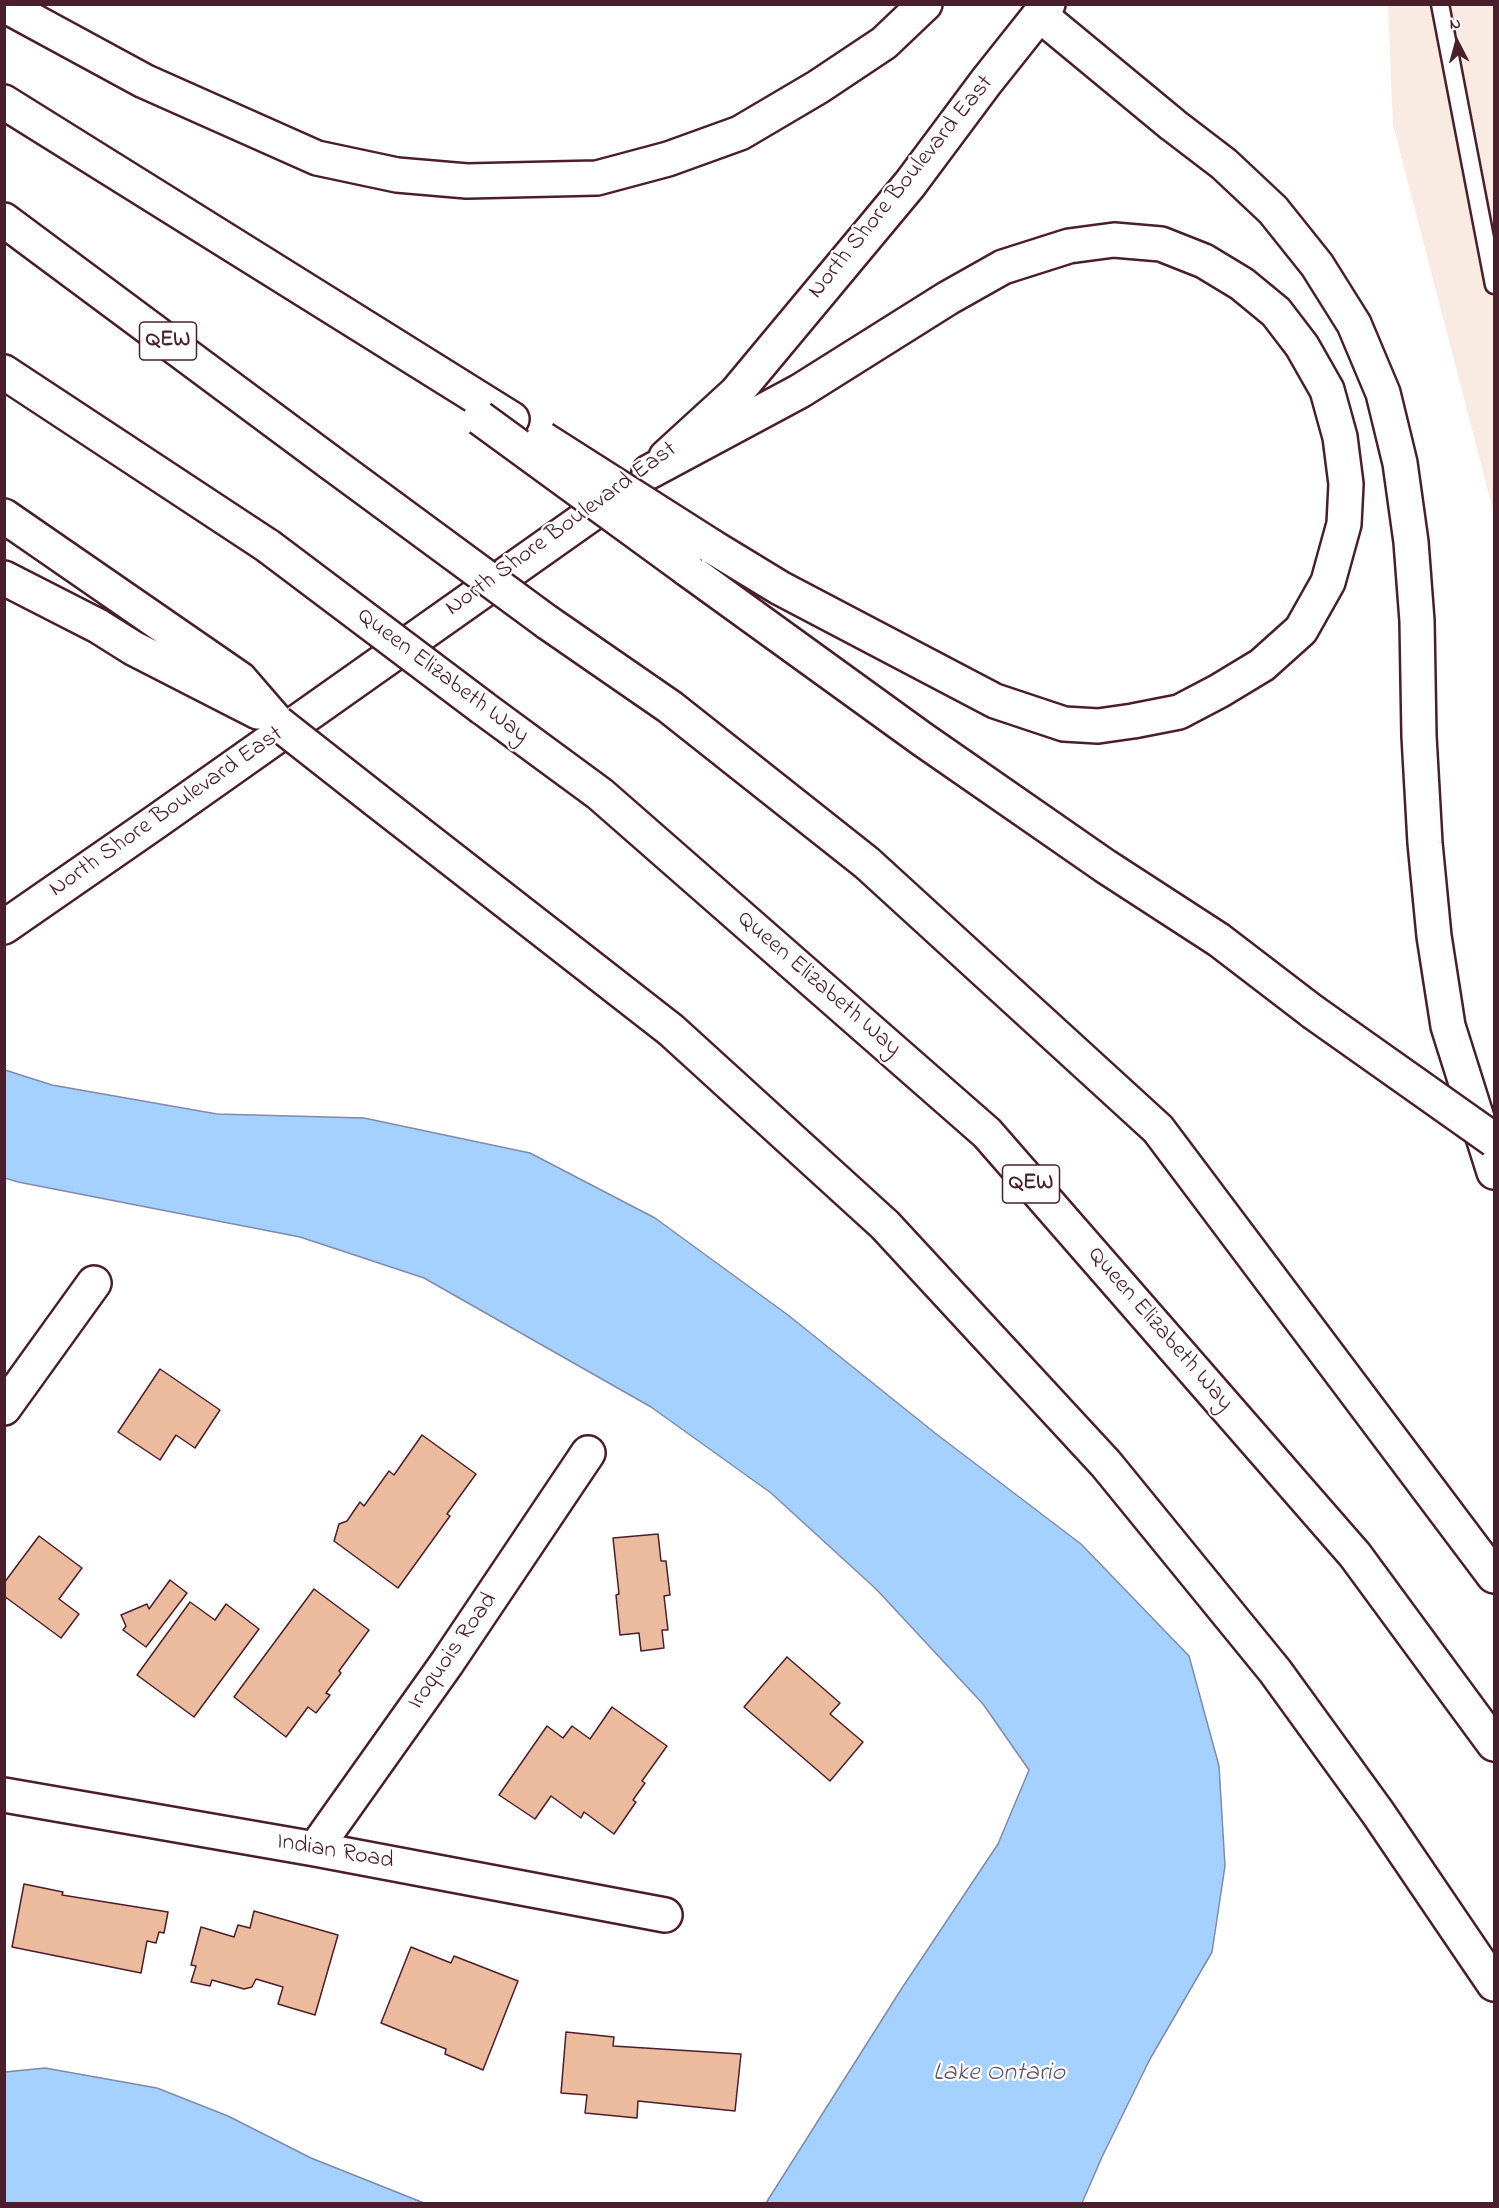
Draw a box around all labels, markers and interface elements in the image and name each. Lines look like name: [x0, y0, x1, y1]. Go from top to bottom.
north arrow: [1427, 12, 1487, 72]
text: N: [1448, 12, 1462, 37]
street label: North Shore Boulevard East: [803, 70, 1001, 306]
road number: QEW: [140, 322, 196, 360]
street label: North Shore Boulevard East: [441, 436, 683, 624]
street label: Queen Elizabeth Way: [350, 603, 534, 751]
street label: North Shore Boulevard East: [44, 721, 290, 905]
street label: Queen Elizabeth Way: [730, 906, 906, 1064]
road number: QEW: [1002, 1165, 1060, 1203]
street label: Queen Elizabeth Way: [1080, 1242, 1238, 1418]
street label: Iroquois Road: [403, 1588, 505, 1716]
street label: Indian Road: [274, 1829, 396, 1877]
water label: Lake Ontario: [933, 2059, 1065, 2091]

